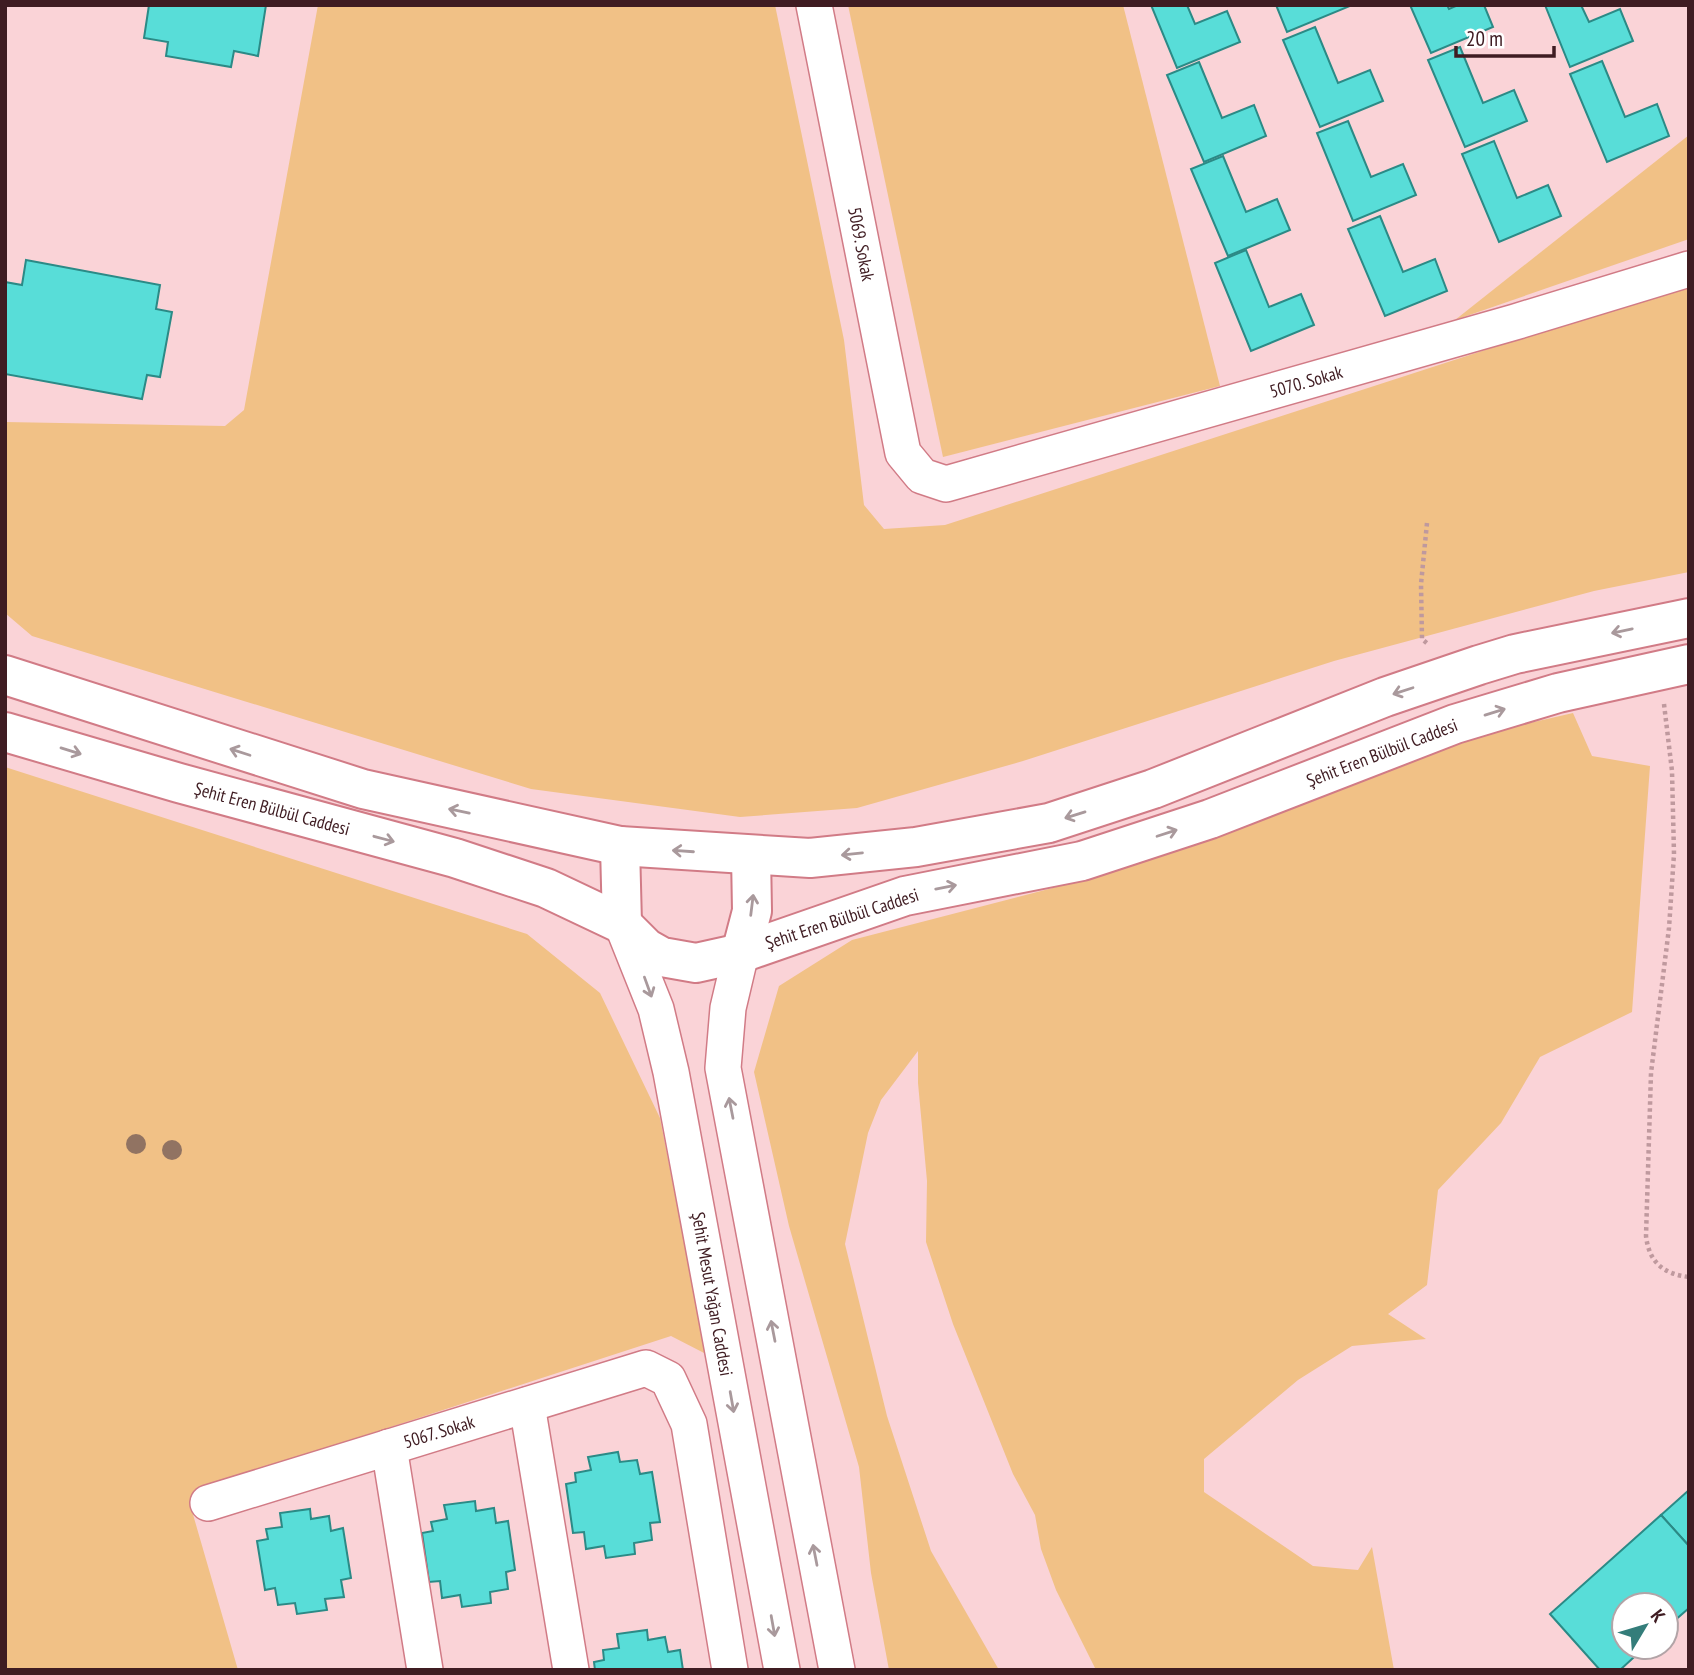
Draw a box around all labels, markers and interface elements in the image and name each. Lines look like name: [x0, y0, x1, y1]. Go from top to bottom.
scale bar: [1456, 14, 1554, 58]
text: 20 m: [1466, 25, 1503, 52]
street label: 5069. Sokak: [843, 205, 880, 283]
street label: 5070. Sokak: [1267, 360, 1345, 403]
one-way arrow: [1611, 625, 1634, 639]
one-way arrow: [1392, 686, 1414, 698]
one-way arrow: [1483, 705, 1505, 718]
street label: Şehit Eren Bülbül Caddesi: [1303, 713, 1461, 792]
one-way arrow: [229, 745, 251, 757]
one-way arrow: [59, 746, 81, 759]
street label: Şehit Eren Bülbül Caddesi: [192, 777, 352, 840]
one-way arrow: [448, 803, 471, 817]
one-way arrow: [1065, 810, 1087, 822]
one-way arrow: [1155, 826, 1177, 839]
one-way arrow: [372, 833, 395, 846]
one-way arrow: [672, 844, 694, 857]
one-way arrow: [841, 848, 863, 861]
one-way arrow: [934, 880, 957, 893]
street label: Şehit Eren Bülbül Caddesi: [762, 883, 921, 954]
one-way arrow: [746, 894, 759, 917]
one-way arrow: [643, 976, 656, 998]
one-way arrow: [723, 1097, 737, 1119]
street label: Şehit Mesut Yağan Caddesi: [687, 1210, 738, 1378]
one-way arrow: [766, 1320, 779, 1343]
one-way arrow: [726, 1390, 739, 1413]
street label: 5067. Sokak: [400, 1410, 477, 1453]
one-way arrow: [808, 1544, 822, 1567]
north arrow: [1610, 1591, 1680, 1661]
text: K: [1646, 1604, 1671, 1627]
one-way arrow: [767, 1614, 781, 1637]

